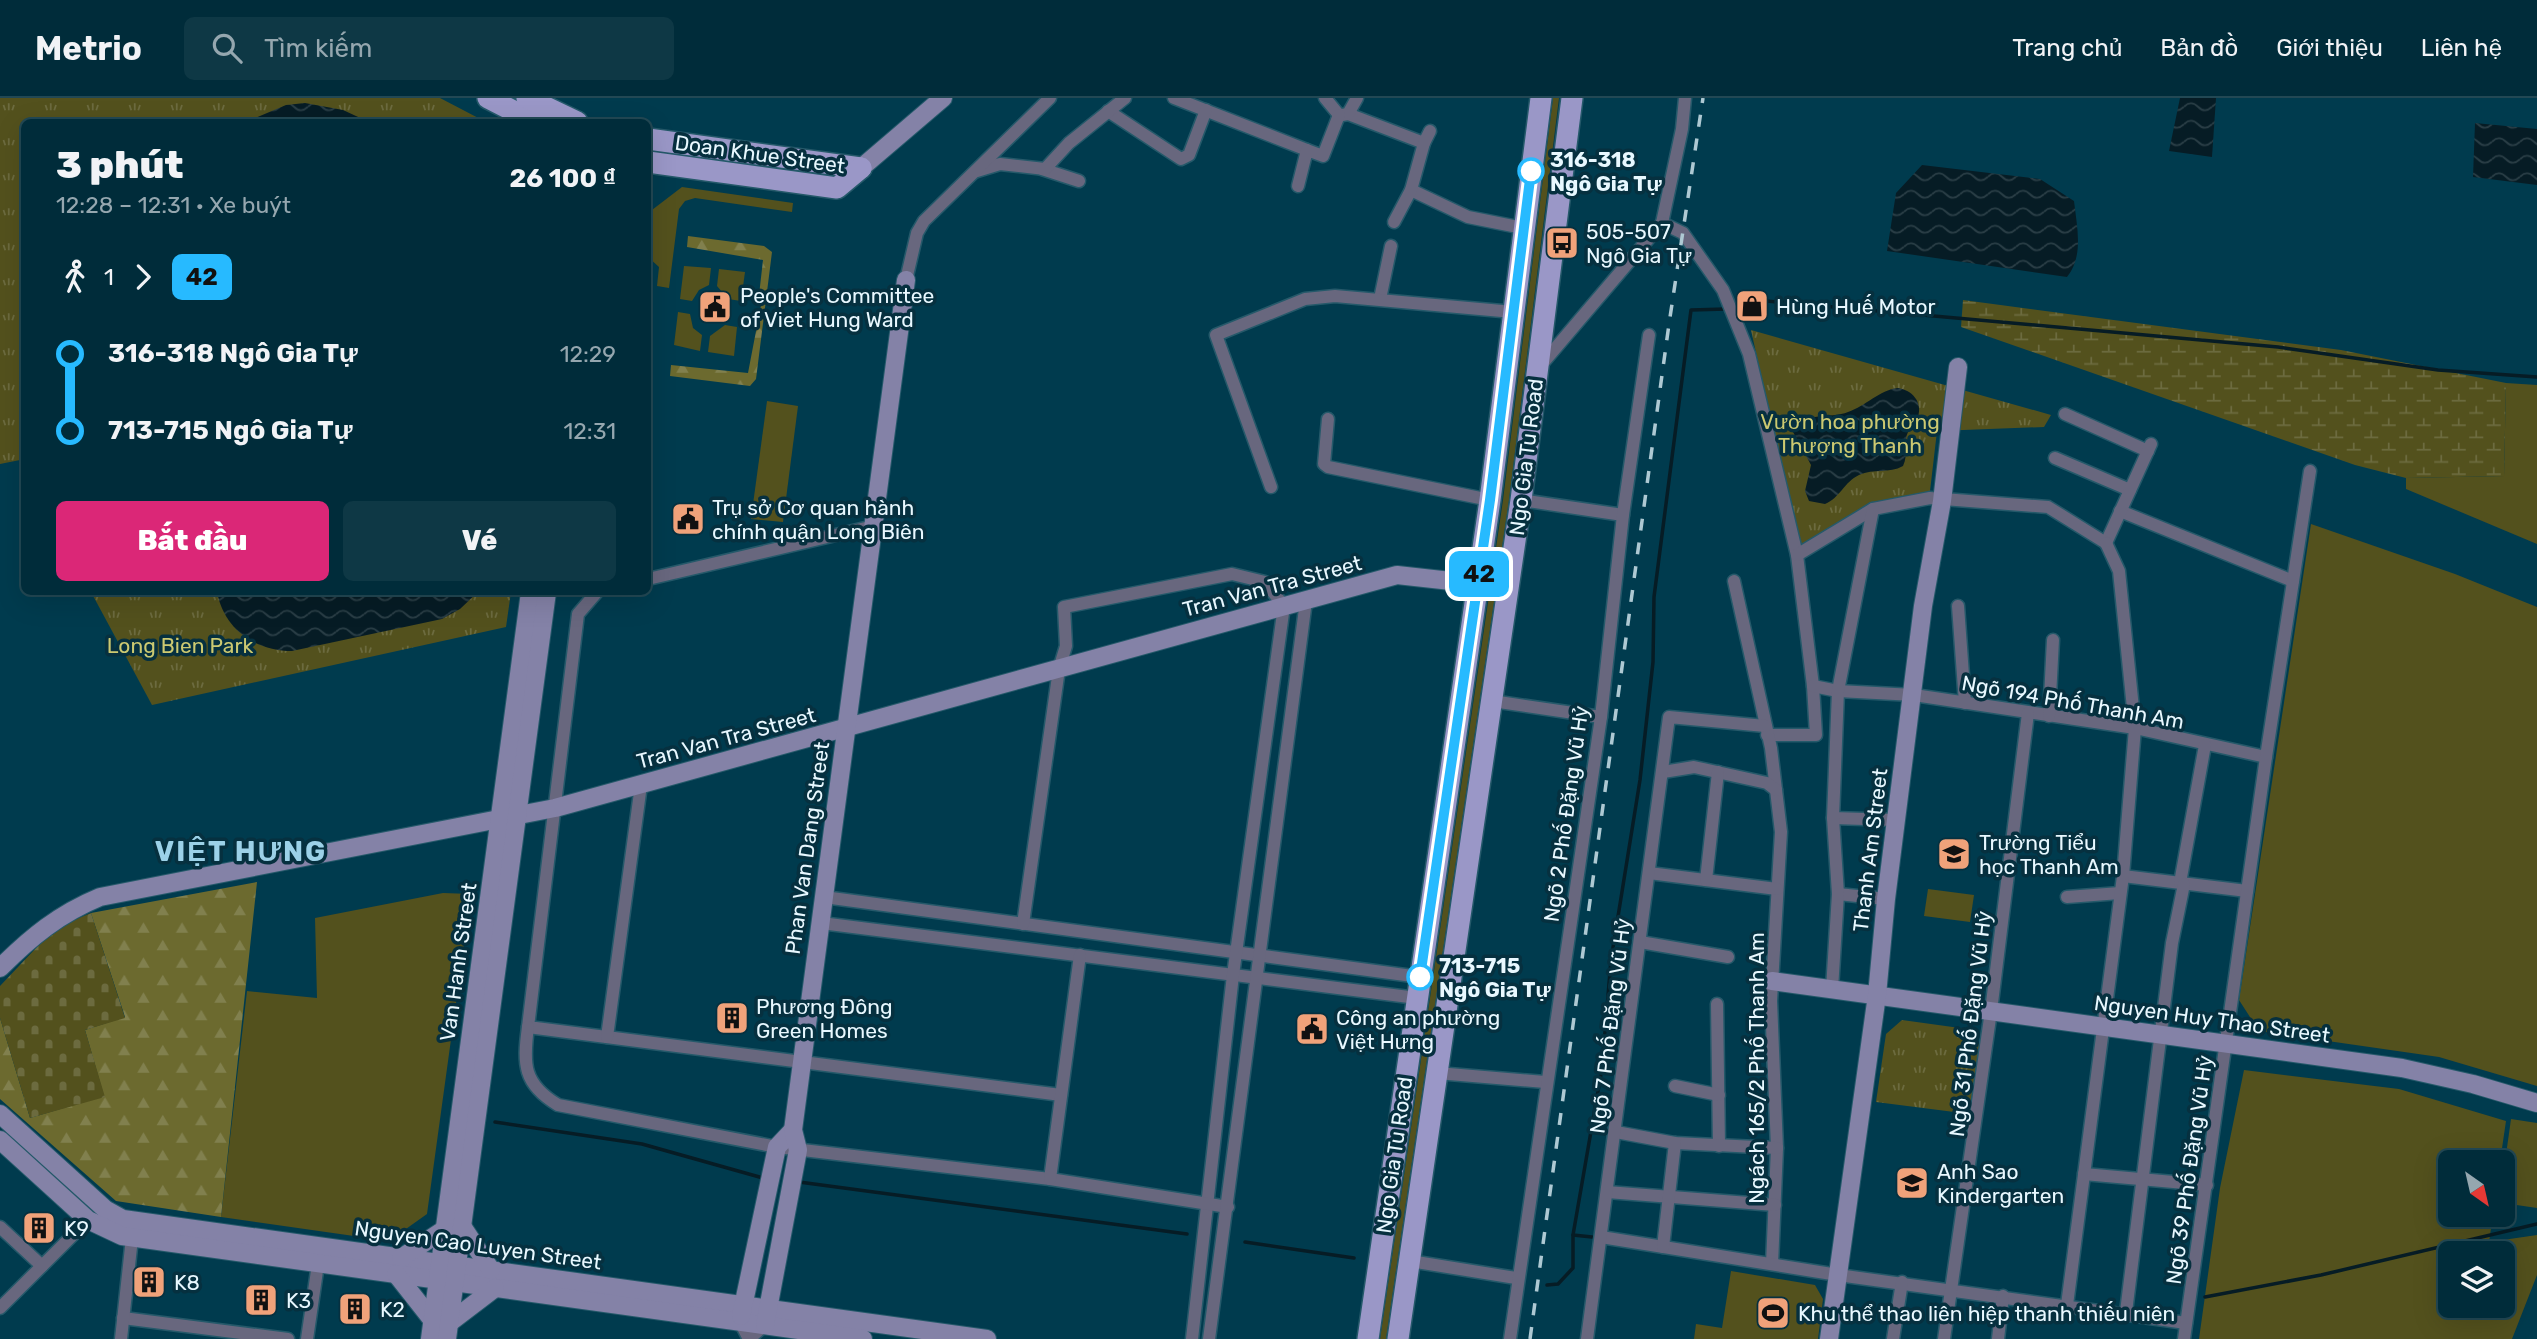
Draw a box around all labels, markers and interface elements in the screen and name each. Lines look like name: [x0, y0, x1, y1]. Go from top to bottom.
search box: [184, 17, 674, 80]
text: Metrio: [35, 29, 142, 68]
icon: search: [208, 29, 246, 67]
text: Tìm kiếm: [264, 33, 372, 64]
text: Trang chủ: [2012, 34, 2122, 62]
text: Bản đồ: [2160, 34, 2238, 62]
text: Giới thiệu: [2276, 34, 2383, 62]
text: Liên hệ: [2421, 34, 2502, 62]
street label: Doan Khue Street: [673, 130, 847, 178]
text: 3 phút: [56, 142, 183, 188]
place label: 316-318 Ngô Gia Tự: [1550, 147, 1662, 196]
marker: 316-318 Ngô Gia Tự: [1518, 158, 1544, 184]
text: 26 100 ₫: [509, 163, 616, 194]
text: 12:28 – 12:31 · Xe buýt: [56, 191, 291, 219]
place label: 505-507 Ngô Gia Tự: [1586, 219, 1692, 268]
bus stop icon: 505-507 Ngô Gia Tự: [1543, 224, 1581, 262]
icon: walk: [56, 258, 94, 296]
icon: forward: [124, 258, 162, 296]
text: 1: [104, 263, 114, 291]
text: 42: [186, 263, 218, 291]
place label: People's Committee of Viet Hung Ward: [740, 283, 934, 332]
shop icon: Hùng Huế Motor: [1733, 287, 1771, 325]
public building icon: People's Committee of Viet Hung Ward: [696, 288, 734, 326]
place label: Hùng Huế Motor: [1776, 294, 1935, 319]
text: 316-318 Ngô Gia Tự: [108, 338, 358, 369]
text: 12:29: [560, 340, 616, 368]
street label: Ngo Gia Tu Road: [1504, 377, 1548, 537]
park label: Vườn hoa phường Thượng Thanh: [1760, 409, 1940, 458]
text: 713-715 Ngô Gia Tự: [108, 415, 353, 446]
text: 12:31: [564, 417, 616, 445]
place label: Trụ sở Cơ quan hành chính quận Long Biên: [712, 495, 925, 544]
public building icon: Trụ sở Cơ quan hành chính quận Long Biên: [669, 500, 707, 538]
button: Bắt đầu: [56, 501, 329, 581]
button: Vé: [343, 501, 616, 581]
street label: Tran Van Tra Street: [1180, 550, 1364, 622]
line badge: 42: [1448, 551, 1510, 597]
text: 42: [1463, 560, 1495, 588]
park label: Long Bien Park: [107, 633, 253, 658]
street label: Ngõ 194 Phố Thanh Am: [1960, 670, 2186, 734]
street label: Tran Van Tra Street: [634, 702, 818, 774]
street label: Ngõ 2 Phố Đặng Vũ Hỷ: [1538, 704, 1594, 924]
street label: Phan Van Dang Street: [780, 740, 834, 956]
street label: Thanh Am Street: [1848, 767, 1892, 933]
place label: Trường Tiểu học Thanh Am: [1979, 830, 2119, 879]
district label: VIỆT HƯNG: [155, 835, 327, 868]
school or university icon: Trường Tiểu học Thanh Am: [1935, 835, 1973, 873]
street label: Van Hanh Street: [434, 881, 482, 1043]
street label: Ngõ 31 Phố Đặng Vũ Hỷ: [1944, 910, 1996, 1138]
street label: Ngõ 7 Phố Đặng Vũ Hỷ: [1584, 917, 1636, 1135]
street label: Ngách 165/2 Phố Thanh Am: [1744, 932, 1769, 1204]
place label: 713-715 Ngô Gia Tự: [1439, 953, 1551, 1002]
marker: 713-715 Ngô Gia Tự: [1407, 964, 1433, 990]
street label: Nguyen Huy Thao Street: [2092, 990, 2332, 1048]
place label: Phương Đông Green Homes: [756, 994, 892, 1043]
building icon: Phương Đông Green Homes: [713, 999, 751, 1037]
place label: Công an phường Việt Hưng: [1336, 1005, 1500, 1054]
public building icon: Công an phường Việt Hưng: [1293, 1010, 1331, 1048]
street label: Ngõ 39 Phố Đặng Vũ Hỷ: [2161, 1054, 2217, 1286]
street label: Ngo Gia Tu Road: [1371, 1075, 1417, 1235]
north arrow: [2438, 1150, 2515, 1227]
map controls: [2438, 1150, 2515, 1318]
place label: Anh Sao Kindergarten: [1937, 1159, 2064, 1208]
school or university icon: Anh Sao Kindergarten: [1893, 1164, 1931, 1202]
building icon: K9: [20, 1209, 58, 1247]
street label: Nguyen Cao Luyen Street: [353, 1215, 603, 1275]
place label: K9: [64, 1216, 89, 1241]
button: layers: [2438, 1241, 2515, 1318]
building icon: K8: [130, 1263, 168, 1301]
place label: K8: [174, 1270, 200, 1295]
building icon: K3: [242, 1281, 280, 1319]
place label: K3: [286, 1288, 311, 1313]
building icon: K2: [336, 1290, 374, 1328]
sports icon: Khu thể thao liên hiệp thanh thiếu niên: [1754, 1294, 1792, 1332]
place label: K2: [380, 1297, 405, 1322]
place label: Khu thể thao liên hiệp thanh thiếu niên: [1798, 1301, 2175, 1326]

